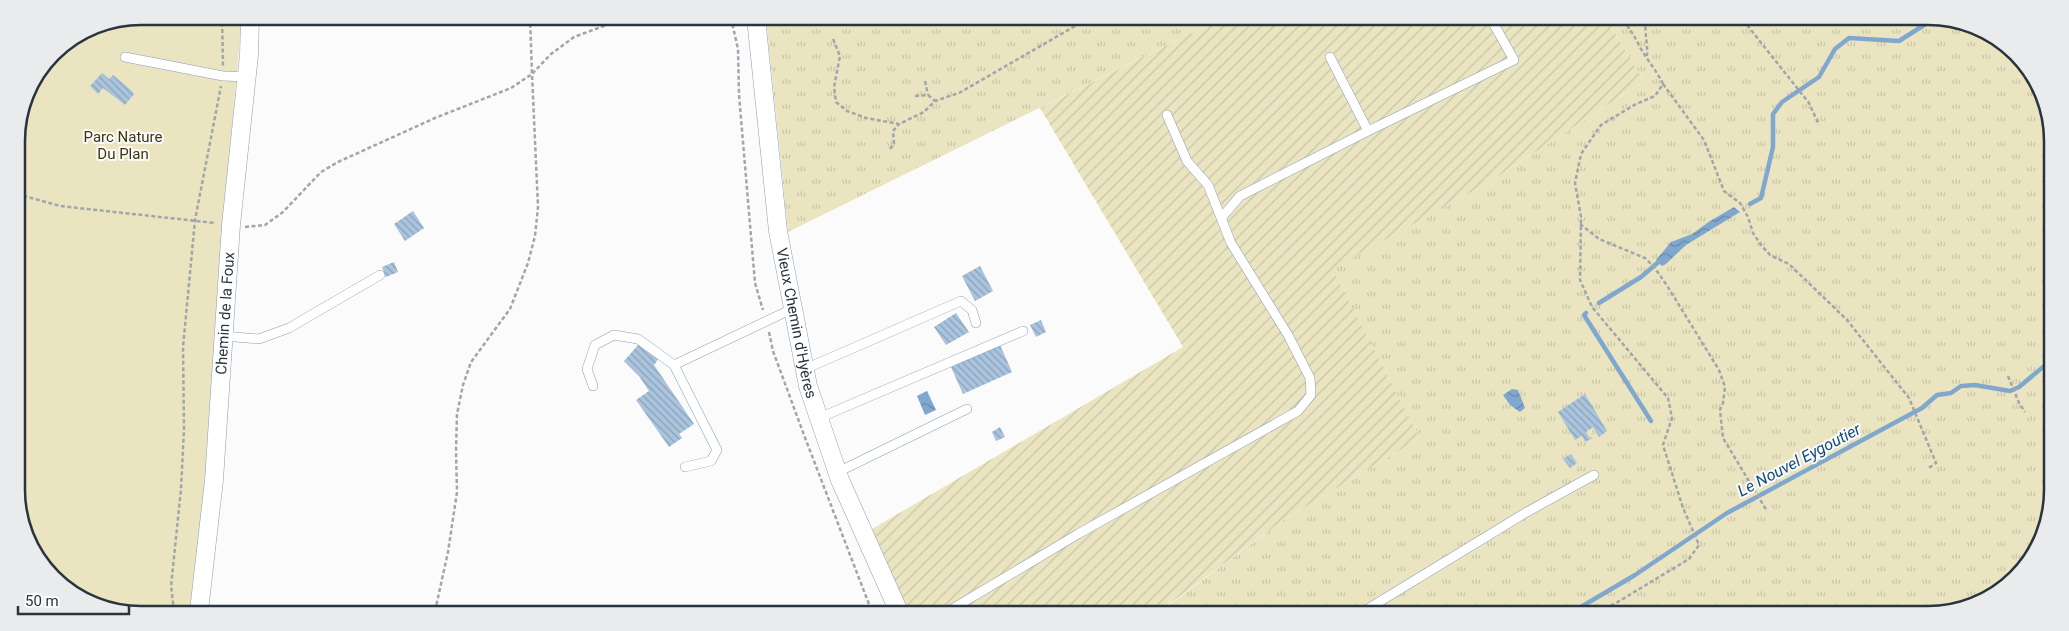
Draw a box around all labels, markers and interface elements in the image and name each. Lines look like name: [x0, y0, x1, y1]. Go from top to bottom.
park label: Parc Nature Du Plan: [84, 128, 163, 163]
street label: Vieux Chemin d'Hyères: [772, 246, 821, 401]
street label: Chemin de la Foux: [212, 251, 238, 375]
water label: Le Nouvel Eygoutier: [1734, 419, 1864, 500]
scale bar: [18, 584, 129, 616]
text: 50 m: [25, 592, 59, 610]

